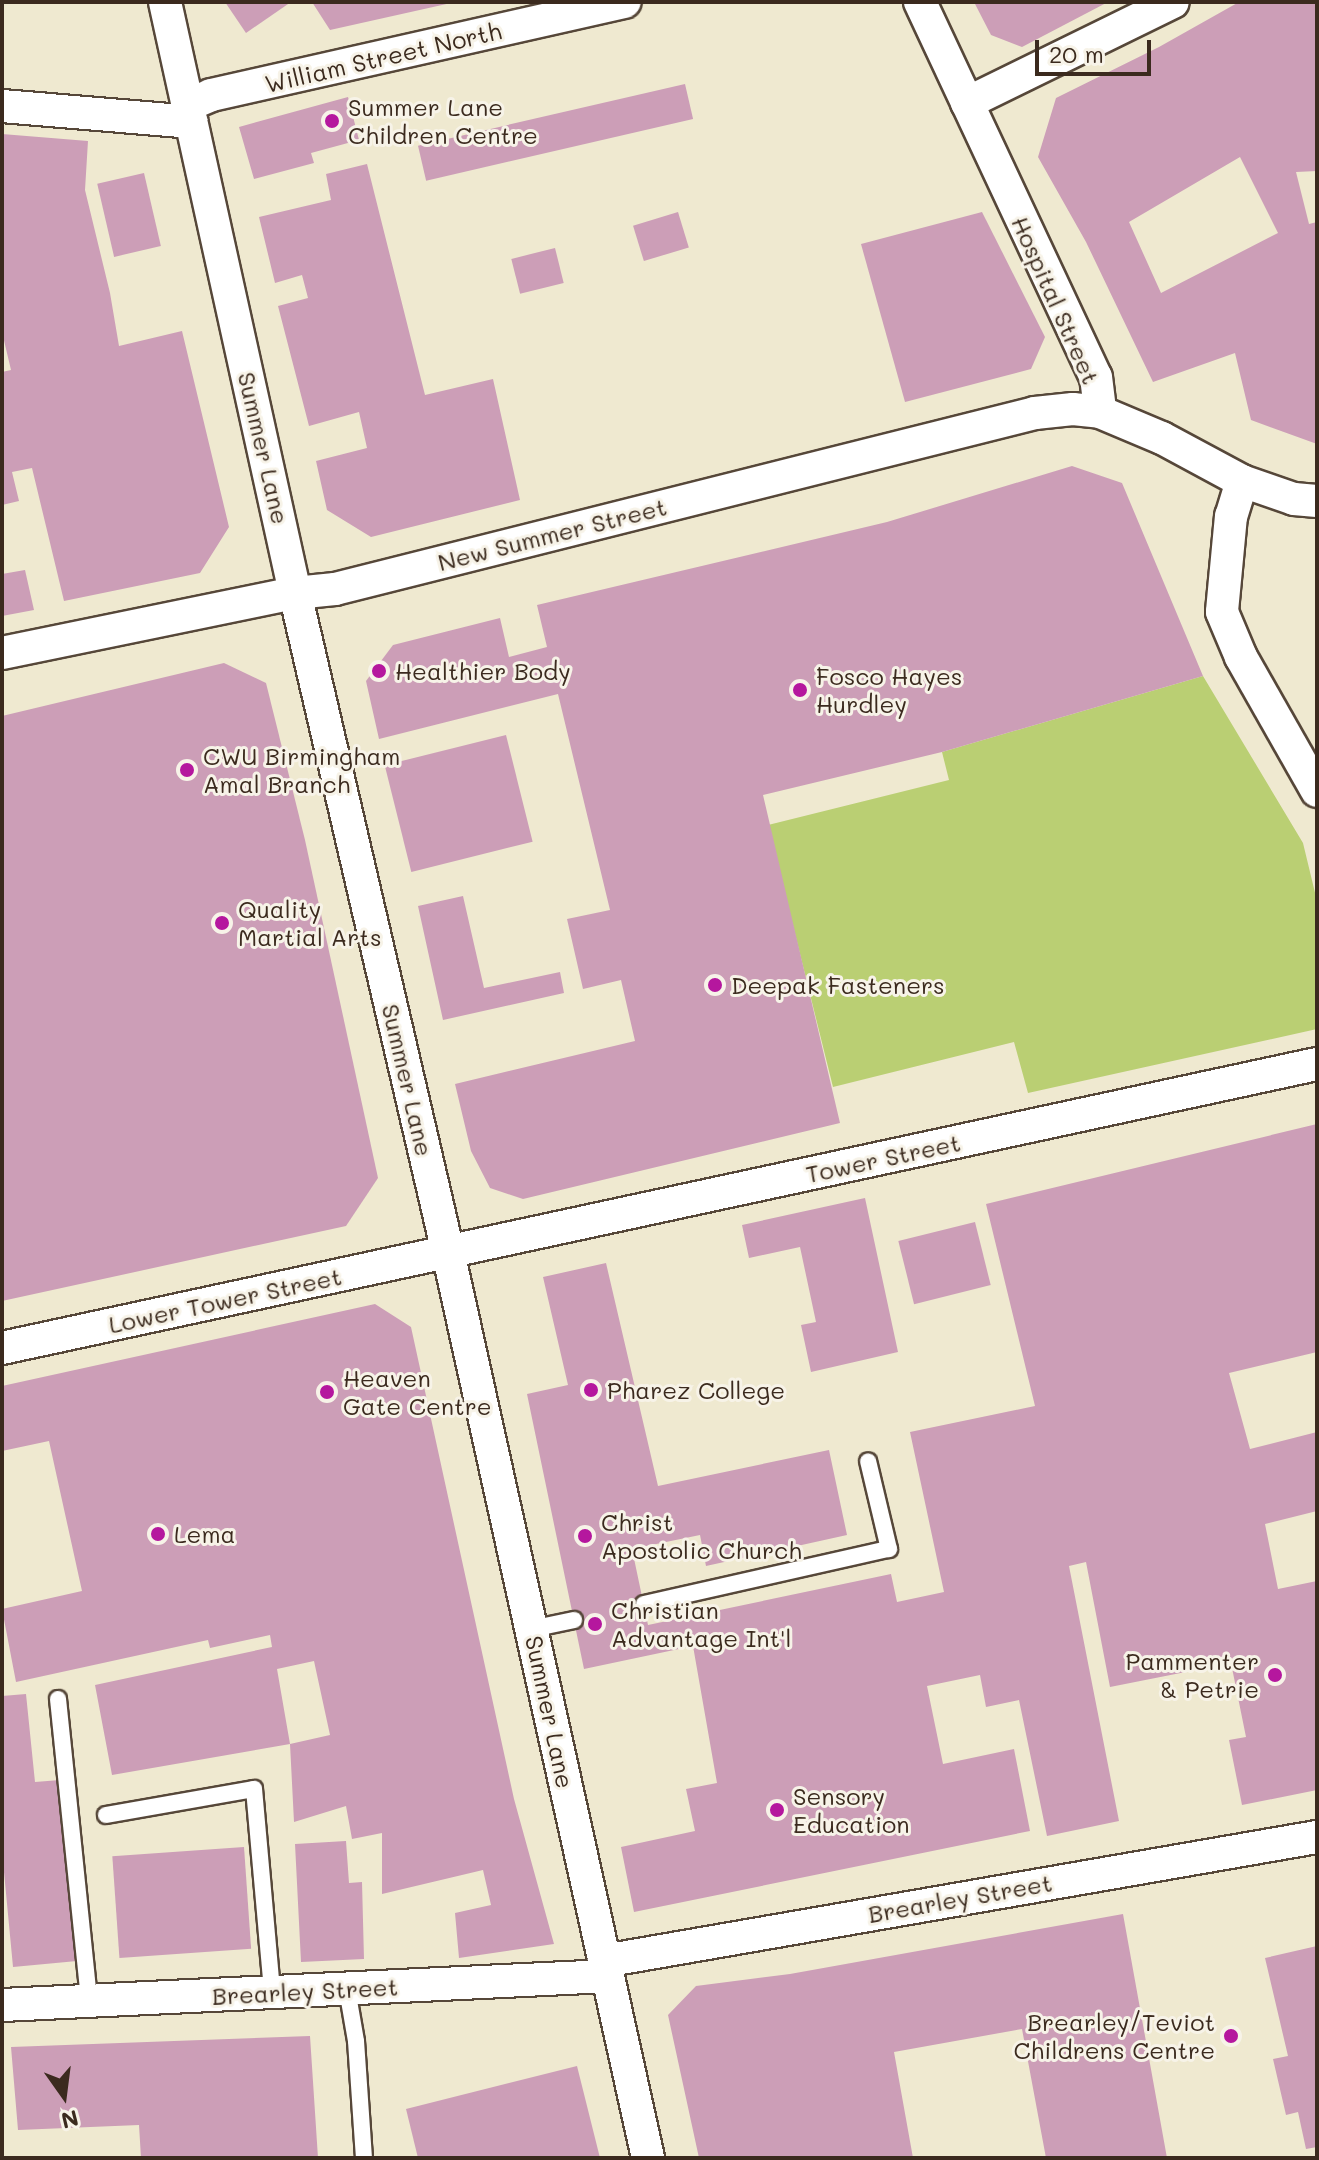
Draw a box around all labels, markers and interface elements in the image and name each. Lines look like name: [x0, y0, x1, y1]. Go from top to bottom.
street label: William Street North: [262, 16, 504, 98]
scale bar: [1039, 24, 1155, 74]
text: 20 m: [1049, 38, 1104, 69]
place label: Summer Lane Children Centre: [348, 93, 538, 149]
marker: Summer Lane Children Centre: [323, 112, 341, 130]
street label: Hospital Street: [1006, 212, 1106, 388]
street label: Summer Lane: [233, 369, 295, 527]
street label: New Summer Street: [435, 492, 669, 576]
place label: Healthier Body: [395, 657, 571, 685]
marker: Healthier Body: [370, 662, 388, 680]
place label: Fosco Hayes Hurdley: [816, 662, 962, 718]
marker: Fosco Hayes Hurdley: [791, 681, 809, 699]
place label: CWU Birmingham Amal Branch: [203, 742, 400, 798]
marker: CWU Birmingham Amal Branch: [178, 761, 196, 779]
place label: Quality Martial Arts: [238, 895, 382, 951]
marker: Quality Martial Arts: [213, 914, 231, 932]
place label: Deepak Fasteners: [731, 971, 945, 999]
marker: Deepak Fasteners: [706, 976, 724, 994]
street label: Summer Lane: [377, 1001, 439, 1159]
street label: Tower Street: [803, 1128, 963, 1188]
street label: Lower Tower Street: [106, 1261, 344, 1339]
place label: Heaven Gate Centre: [343, 1364, 492, 1420]
place label: Pharez College: [607, 1376, 785, 1404]
marker: Pharez College: [582, 1381, 600, 1399]
marker: Heaven Gate Centre: [318, 1383, 336, 1401]
place label: Christ Apostolic Church: [601, 1508, 802, 1564]
place label: Lema: [174, 1520, 236, 1548]
marker: Lema: [149, 1525, 167, 1543]
marker: Christ Apostolic Church: [576, 1527, 594, 1545]
place label: Christian Advantage Int'l: [611, 1596, 791, 1652]
marker: Christian Advantage Int'l: [586, 1615, 604, 1633]
street label: Summer Lane: [520, 1633, 580, 1791]
place label: Pammenter & Petrie: [1126, 1647, 1259, 1703]
marker: Pammenter & Petrie: [1266, 1666, 1284, 1684]
place label: Sensory Education: [793, 1782, 910, 1838]
marker: Sensory Education: [768, 1801, 786, 1819]
street label: Brearley Street: [866, 1868, 1054, 1928]
street label: Brearley Street: [211, 1972, 399, 2010]
place label: Brearley/Teviot Childrens Centre: [1013, 2008, 1215, 2064]
marker: Brearley/Teviot Childrens Centre: [1222, 2027, 1240, 2045]
north arrow: [24, 2056, 104, 2136]
text: N: [58, 2104, 82, 2136]

